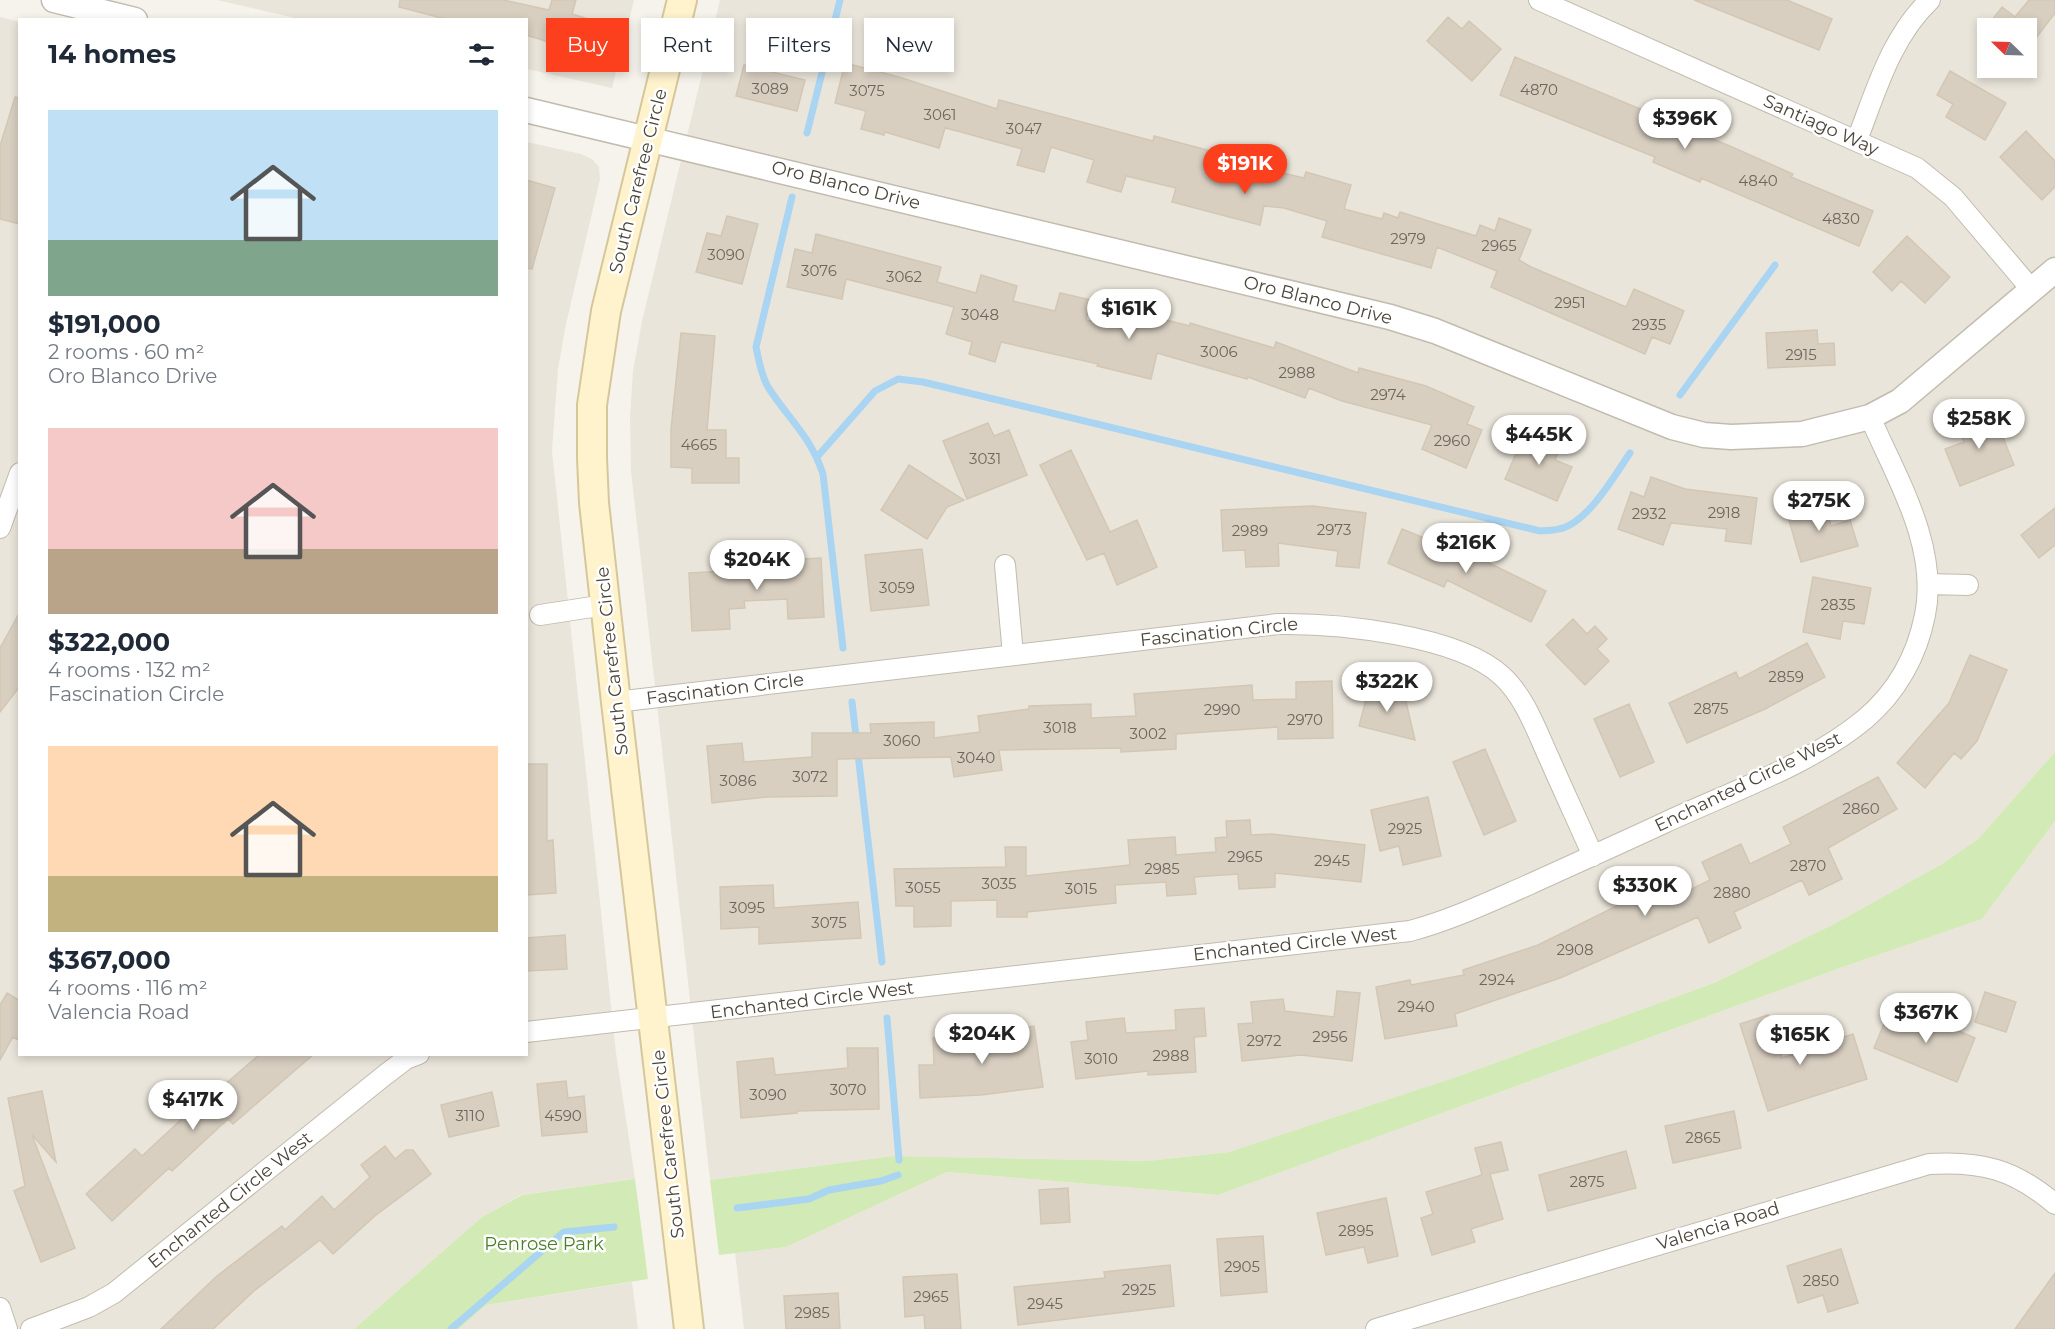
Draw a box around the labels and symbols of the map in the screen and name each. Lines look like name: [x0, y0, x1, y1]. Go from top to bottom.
north arrow: [1977, 18, 2037, 78]
house number: 3089: [751, 79, 789, 98]
house number: 4870: [1520, 80, 1558, 99]
house number: 3075: [849, 81, 885, 100]
street label: South Carefree Circle: [604, 86, 672, 276]
street label: Santiago Way: [1760, 90, 1882, 160]
pin: $396K: [1643, 99, 1727, 150]
house number: 3061: [924, 105, 956, 124]
house number: 3047: [1006, 119, 1042, 138]
pin: $191K: [1203, 144, 1287, 195]
street label: Oro Blanco Drive: [769, 156, 923, 214]
house number: 4840: [1738, 171, 1778, 190]
house number: 4830: [1822, 209, 1860, 228]
house number: 2979: [1390, 229, 1426, 248]
house number: 2965: [1481, 236, 1517, 255]
house number: 3090: [707, 245, 745, 264]
house number: 3076: [801, 261, 837, 280]
house number: 3062: [886, 267, 922, 286]
street label: Oro Blanco Drive: [1241, 271, 1395, 329]
pin: $161K: [1087, 289, 1171, 340]
house number: 2951: [1554, 293, 1586, 312]
house number: 3048: [961, 305, 999, 324]
house number: 2935: [1632, 315, 1666, 334]
house number: 3006: [1200, 342, 1238, 361]
house number: 2915: [1785, 345, 1817, 364]
house number: 2988: [1279, 363, 1315, 382]
house number: 2974: [1370, 385, 1406, 404]
pin: $258K: [1937, 399, 2021, 450]
pin: $445K: [1497, 415, 1581, 466]
house number: 2960: [1434, 431, 1470, 450]
house number: 4665: [681, 435, 717, 454]
house number: 3031: [969, 449, 1001, 468]
pin: $275K: [1777, 481, 1861, 532]
house number: 2918: [1708, 503, 1740, 522]
house number: 2932: [1632, 504, 1666, 523]
house number: 2973: [1317, 520, 1351, 539]
house number: 2989: [1232, 521, 1268, 540]
pin: $216K: [1424, 523, 1508, 574]
pin: $204K: [715, 540, 799, 591]
street label: South Carefree Circle: [591, 565, 633, 756]
house number: 3059: [879, 578, 915, 597]
house number: 2835: [1821, 595, 1855, 614]
street label: Fascination Circle: [1139, 613, 1299, 651]
pin: $322K: [1345, 662, 1429, 713]
house number: 2859: [1768, 667, 1804, 686]
street label: Fascination Circle: [645, 668, 805, 710]
house number: 2875: [1693, 699, 1729, 718]
house number: 2990: [1204, 700, 1240, 719]
house number: 2970: [1287, 710, 1323, 729]
house number: 3018: [1043, 718, 1077, 737]
house number: 3002: [1130, 724, 1166, 743]
street label: Enchanted Circle West: [1651, 727, 1845, 837]
house number: 3060: [883, 731, 921, 750]
house number: 3040: [957, 748, 995, 767]
house number: 3072: [792, 767, 828, 786]
house number: 3086: [719, 771, 757, 790]
house number: 2860: [1842, 799, 1880, 818]
house number: 2925: [1388, 819, 1422, 838]
house number: 2965: [1227, 847, 1263, 866]
house number: 2945: [1314, 851, 1350, 870]
house number: 2870: [1790, 856, 1826, 875]
house number: 2985: [1144, 859, 1180, 878]
pin: $330K: [1603, 866, 1687, 917]
house number: 3035: [981, 874, 1017, 893]
house number: 3055: [905, 878, 941, 897]
house number: 3015: [1065, 879, 1097, 898]
house number: 2880: [1713, 883, 1751, 902]
house number: 3095: [729, 898, 765, 917]
house number: 3075: [811, 913, 847, 932]
street label: Enchanted Circle West: [1192, 922, 1398, 966]
house number: 2908: [1556, 940, 1594, 959]
house number: 2924: [1479, 970, 1515, 989]
street label: Enchanted Circle West: [709, 977, 915, 1023]
pin: $367K: [1884, 993, 1968, 1044]
house number: 2940: [1397, 997, 1435, 1016]
pin: $204K: [940, 1014, 1024, 1065]
pin: $165K: [1758, 1015, 1842, 1066]
house number: 2956: [1312, 1027, 1348, 1046]
house number: 2972: [1247, 1031, 1281, 1050]
house number: 2988: [1153, 1046, 1189, 1065]
street label: South Carefree Circle: [647, 1048, 689, 1239]
house number: 3010: [1084, 1049, 1118, 1068]
pin: $417K: [151, 1080, 235, 1131]
house number: 3070: [830, 1080, 866, 1099]
house number: 3090: [749, 1085, 787, 1104]
house number: 3110: [455, 1106, 485, 1125]
house number: 4590: [544, 1106, 582, 1125]
street label: Enchanted Circle West: [143, 1127, 317, 1273]
house number: 2865: [1685, 1128, 1721, 1147]
house number: 2875: [1569, 1172, 1605, 1191]
street label: Valencia Road: [1654, 1197, 1782, 1255]
house number: 2895: [1338, 1221, 1374, 1240]
park label: Penrose Park: [484, 1233, 604, 1255]
house number: 2905: [1224, 1257, 1260, 1276]
house number: 2850: [1803, 1271, 1839, 1290]
house number: 2925: [1122, 1280, 1156, 1299]
house number: 2965: [913, 1287, 949, 1306]
house number: 2945: [1027, 1294, 1063, 1313]
house number: 2985: [794, 1303, 830, 1322]

